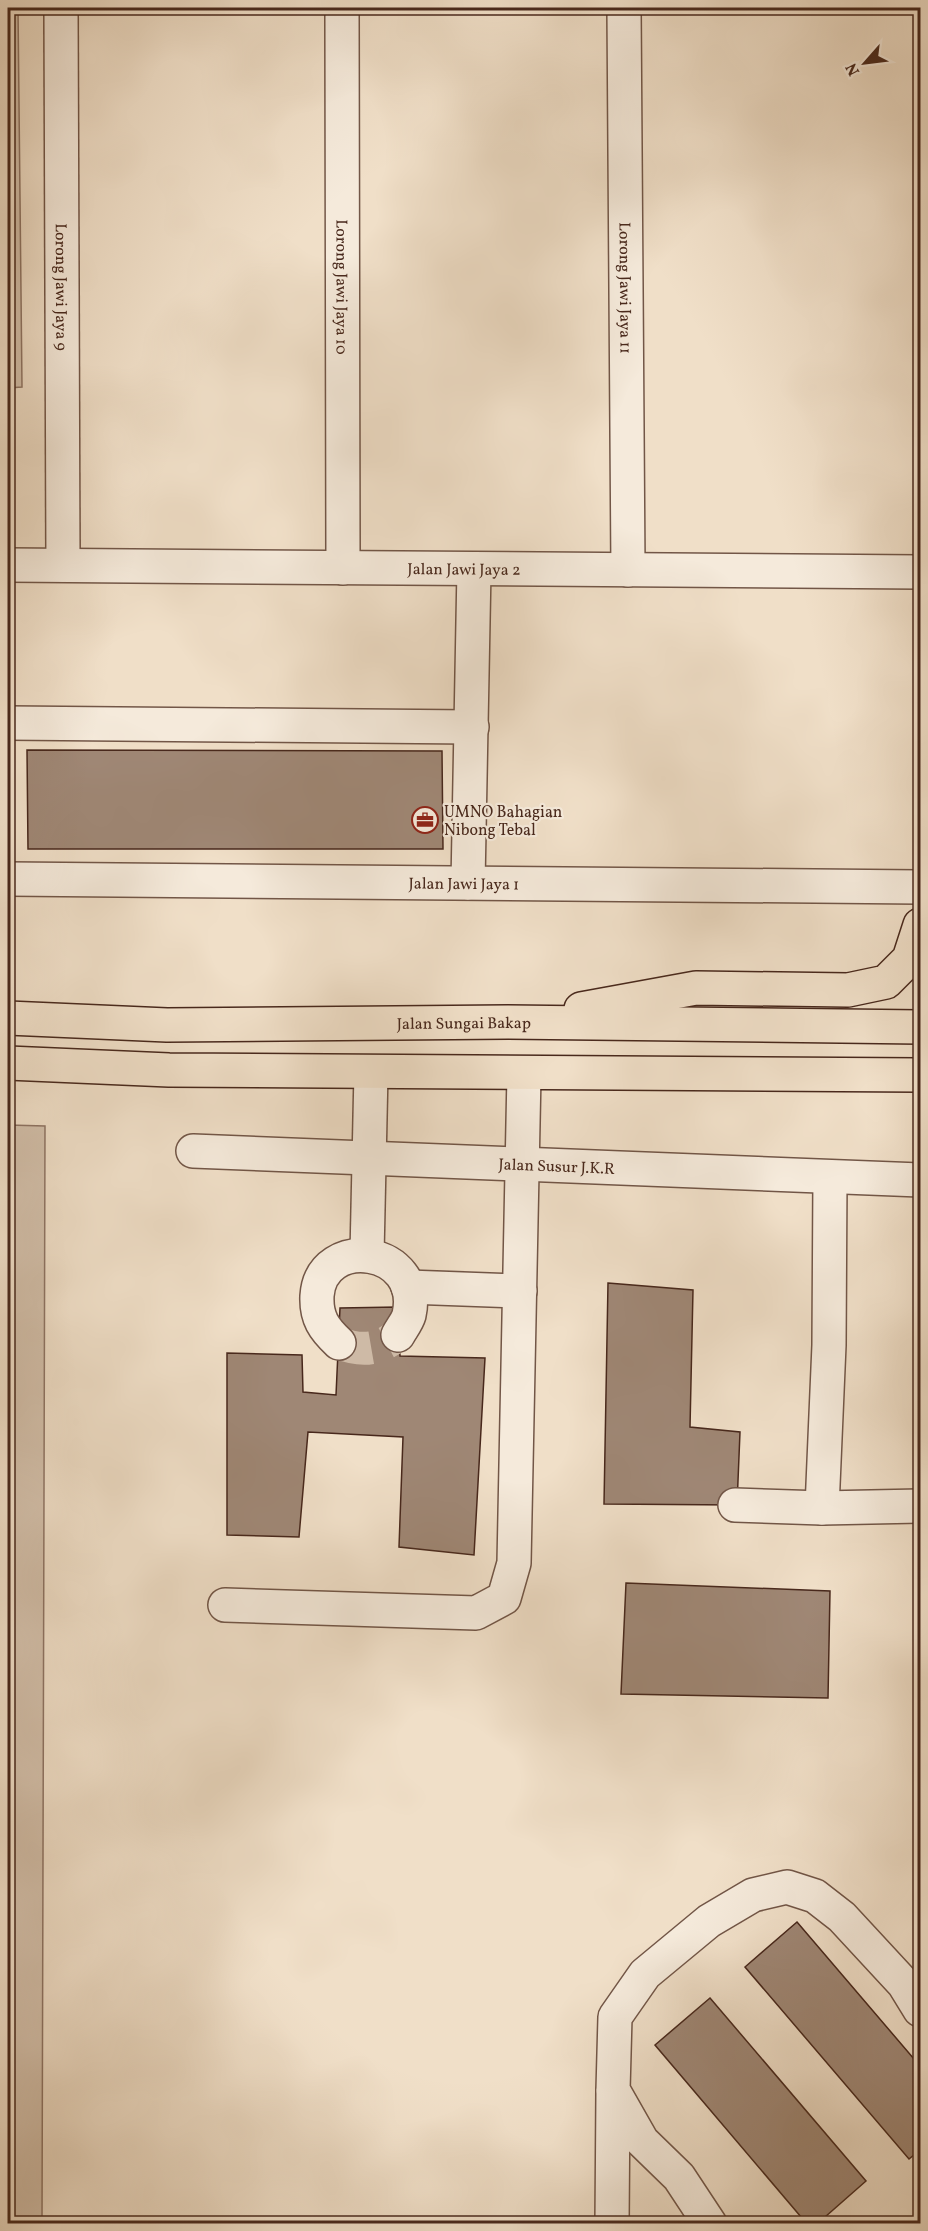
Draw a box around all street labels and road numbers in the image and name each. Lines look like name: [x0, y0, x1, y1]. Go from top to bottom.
street label: Lorong Jawi Jaya 10: [329, 219, 352, 355]
street label: Lorong Jawi Jaya 11: [613, 222, 635, 354]
street label: Lorong Jawi Jaya 9: [49, 223, 71, 351]
street label: Jalan Jawi Jaya 2: [407, 559, 521, 582]
street label: Jalan Jawi Jaya 1: [408, 874, 519, 896]
street label: Jalan Sungai Bakap: [397, 1013, 531, 1036]
street label: Jalan Susur J.K.R: [498, 1154, 615, 1181]

